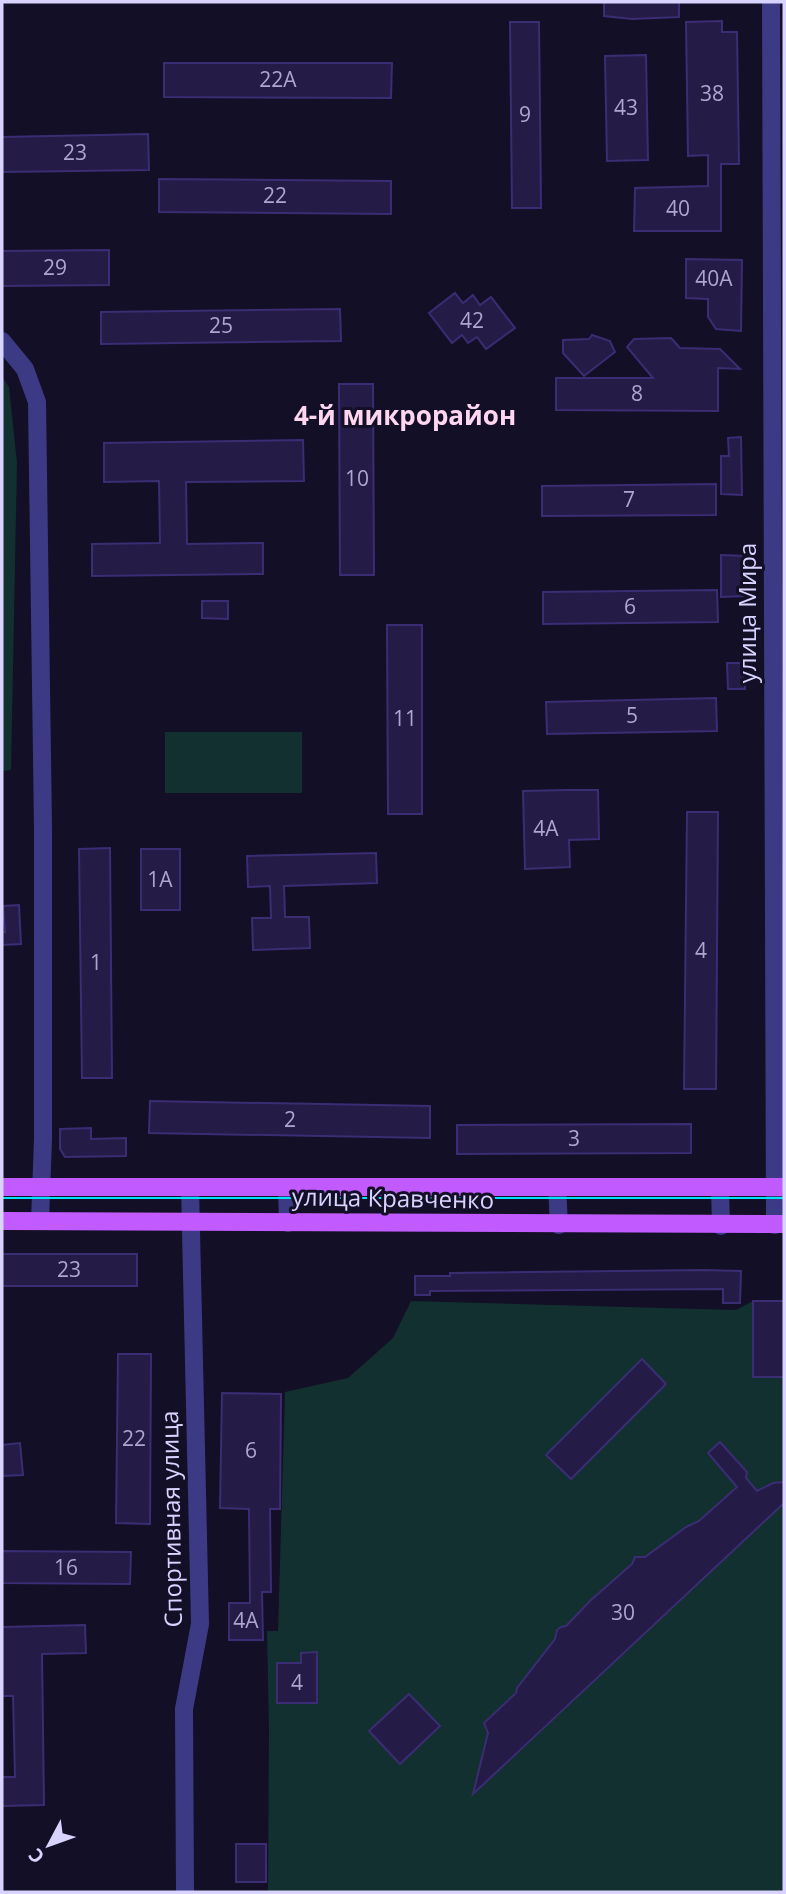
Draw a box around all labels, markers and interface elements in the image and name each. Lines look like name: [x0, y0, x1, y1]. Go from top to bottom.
house number: 22А: [259, 65, 297, 93]
house number: 38: [700, 79, 724, 107]
house number: 43: [614, 93, 638, 121]
house number: 9: [519, 100, 531, 128]
house number: 23: [63, 138, 87, 166]
house number: 22: [263, 181, 287, 209]
house number: 40: [666, 194, 690, 222]
house number: 29: [43, 253, 67, 281]
house number: 40А: [695, 264, 733, 292]
house number: 42: [460, 306, 484, 334]
house number: 25: [209, 311, 233, 339]
house number: 8: [631, 379, 643, 407]
district label: 4-й микрорайон: [294, 397, 516, 433]
house number: 10: [345, 464, 369, 492]
house number: 7: [623, 485, 635, 513]
street label: улица Мира: [730, 543, 763, 683]
house number: 6: [624, 592, 636, 620]
house number: 5: [626, 701, 638, 729]
house number: 11: [393, 704, 417, 732]
house number: 4А: [533, 814, 559, 842]
house number: 1А: [147, 865, 173, 893]
house number: 4: [695, 936, 707, 964]
house number: 1: [90, 948, 102, 976]
house number: 2: [284, 1105, 296, 1133]
house number: 3: [568, 1124, 580, 1152]
street label: улица Кравченко: [292, 1179, 494, 1216]
house number: 23: [57, 1255, 81, 1283]
street label: Спортивная улица: [152, 1410, 189, 1628]
house number: 22: [122, 1424, 146, 1452]
house number: 6: [245, 1436, 257, 1464]
house number: 16: [54, 1553, 78, 1581]
house number: 30: [611, 1598, 635, 1626]
house number: 4А: [233, 1606, 259, 1634]
house number: 4: [291, 1668, 303, 1696]
north arrow: [14, 1810, 84, 1880]
text: С: [22, 1843, 50, 1869]

